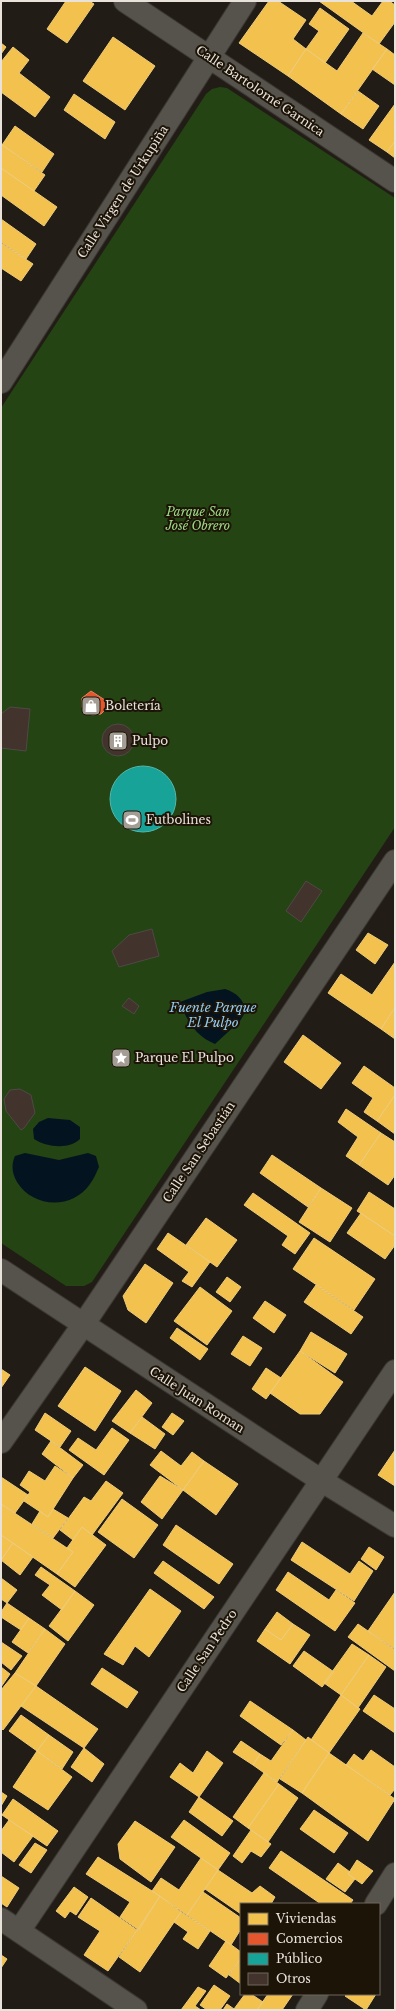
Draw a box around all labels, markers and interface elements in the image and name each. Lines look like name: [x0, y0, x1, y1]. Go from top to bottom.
street label: Calle Bartolomé Garnica: [193, 42, 328, 139]
street label: Calle Virgen de Urkupiña: [74, 122, 171, 261]
park label: Parque San José Obrero: [165, 504, 230, 533]
shop icon: Boletería: [80, 695, 102, 717]
place label: Boletería: [105, 698, 161, 713]
building icon: Pulpo: [107, 730, 129, 752]
place label: Pulpo: [132, 733, 168, 748]
sports icon: Futbolines: [121, 809, 143, 831]
place label: Futbolines: [146, 812, 211, 827]
water label: Fuente Parque El Pulpo: [169, 999, 256, 1031]
place icon: Parque El Pulpo: [110, 1047, 132, 1069]
place label: Parque El Pulpo: [135, 1050, 234, 1065]
street label: Calle San Sebastián: [159, 1098, 238, 1205]
street label: Calle Juan Roman: [147, 1363, 248, 1436]
street label: Calle San Pedro: [173, 1606, 240, 1695]
legend: [240, 1903, 380, 1995]
text: Viviendas: [275, 1911, 336, 1926]
text: Comercios: [276, 1931, 343, 1946]
text: Público: [276, 1951, 323, 1966]
text: Otros: [276, 1971, 311, 1986]

